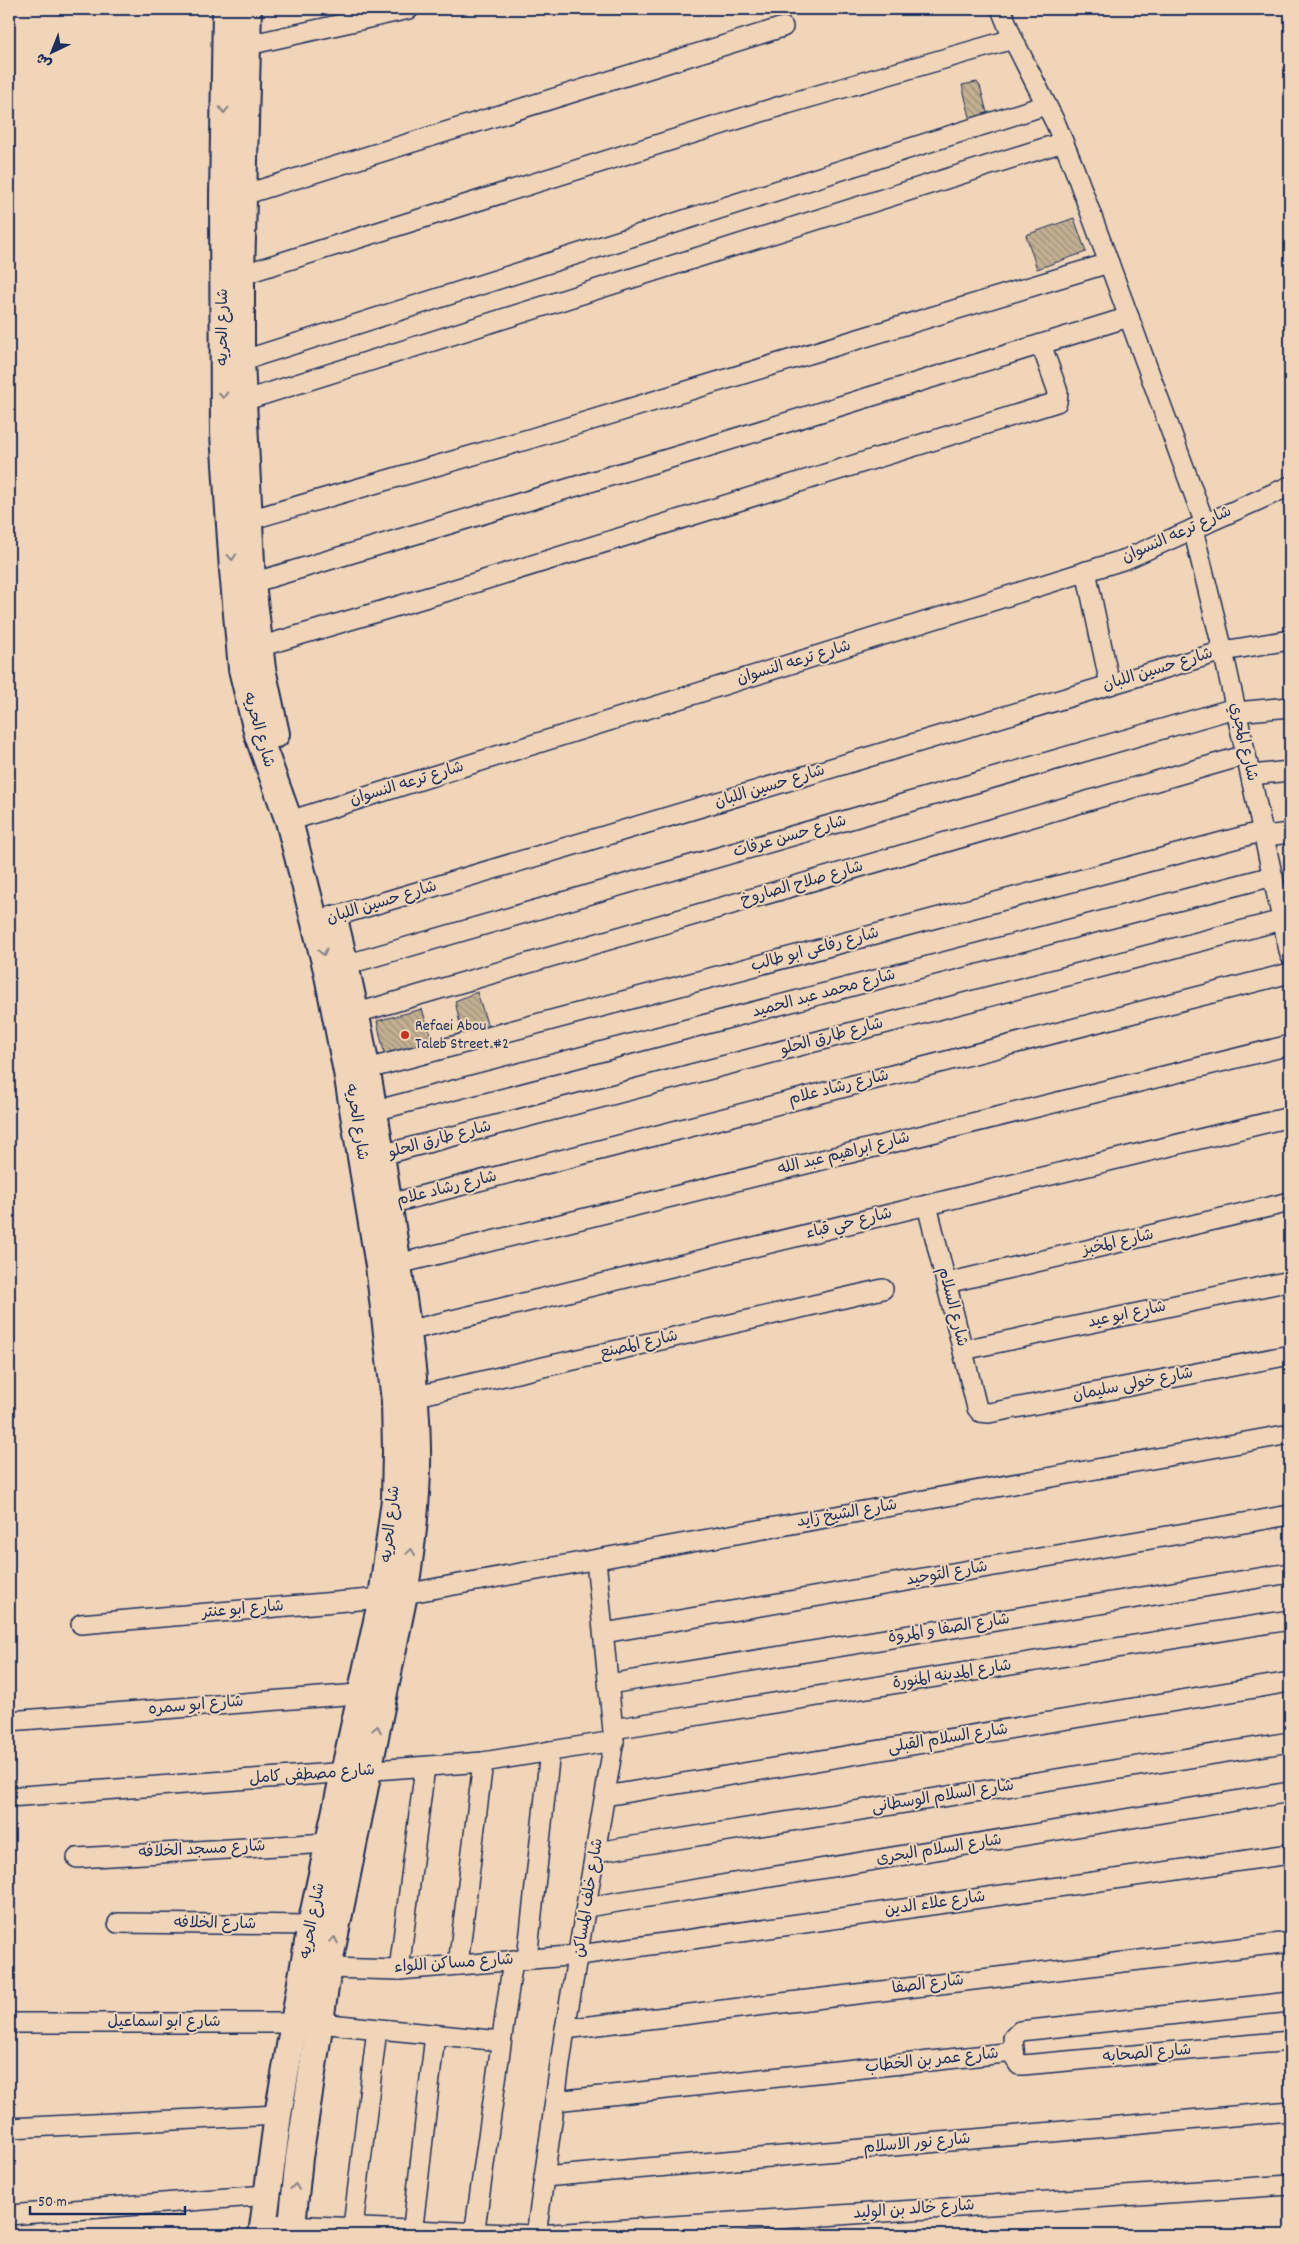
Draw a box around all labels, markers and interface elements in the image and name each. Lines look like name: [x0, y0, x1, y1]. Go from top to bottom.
north arrow: [28, 28, 78, 78]
text: ش: [32, 47, 57, 73]
one-way arrow: [219, 106, 229, 114]
street label: شارع الحريه: [212, 288, 235, 366]
one-way arrow: [218, 391, 229, 399]
street label: شارع ترعه النسوان: [1118, 500, 1236, 570]
one-way arrow: [226, 553, 237, 561]
street label: شارع ترعه النسوان: [734, 635, 854, 691]
street label: شارع حسين اللبان: [1100, 642, 1216, 698]
street label: شارع الحريه: [236, 690, 280, 770]
street label: شارع المجري: [1223, 700, 1263, 784]
street label: شارع ترعه النسوان: [347, 756, 467, 812]
street label: شارع حسين اللبان: [712, 759, 828, 815]
street label: شارع حسن عرفات: [731, 810, 849, 864]
street label: شارع صلاح الصاروخ: [738, 855, 866, 913]
street label: شارع حسين اللبان: [324, 875, 440, 931]
street label: شارع رفاعى ابو طالب: [748, 922, 882, 978]
one-way arrow: [317, 948, 328, 957]
street label: شارع محمد عبد الحميد: [750, 964, 898, 1024]
street label: شارع طارق الحلو: [777, 1012, 886, 1062]
place label: Refaei Abou Taleb Street #2: [415, 1015, 509, 1056]
marker: Refaei Abou Taleb Street #2: [399, 1029, 411, 1041]
street label: شارع رشاد علام: [786, 1064, 892, 1112]
street label: شارع الحريه: [339, 1082, 373, 1162]
street label: شارع طارق الحلو: [385, 1115, 494, 1165]
street label: شارع ابراهيم عبد الله: [775, 1126, 913, 1182]
street label: شارع رشاد علام: [394, 1165, 500, 1213]
street label: شارع حي قباء: [803, 1202, 895, 1247]
street label: شارع المخبز: [1078, 1224, 1156, 1263]
street label: شارع السلام: [931, 1265, 973, 1349]
street label: شارع ابو عيد: [1086, 1295, 1168, 1335]
street label: شارع المصنع: [598, 1325, 680, 1365]
street label: شارع خولى سليمان: [1071, 1362, 1195, 1408]
street label: شارع الحريه: [376, 1484, 406, 1564]
street label: شارع الشيخ زايد: [795, 1494, 899, 1534]
one-way arrow: [405, 1548, 415, 1557]
street label: شارع التوحيد: [904, 1556, 990, 1592]
street label: شارع ابو عنتر: [199, 1595, 285, 1625]
street label: شارع الصفا و المروة: [886, 1608, 1012, 1650]
street label: شارع المدينه المنورة: [891, 1654, 1013, 1696]
street label: شارع ابو سمره: [148, 1690, 244, 1722]
street label: شارع السلام القبلى: [886, 1718, 1010, 1760]
one-way arrow: [371, 1725, 381, 1734]
street label: شارع مصطفى كامل: [248, 1759, 376, 1791]
street label: شارع السلام الوسطانى: [870, 1774, 1016, 1820]
street label: شارع السلام البحرى: [875, 1829, 1003, 1871]
street label: شارع مسجد الخلافه: [138, 1835, 266, 1865]
street label: شارع خلف المساكن: [568, 1837, 610, 1959]
street label: شارع الحريه: [294, 1881, 332, 1961]
street label: شارع علاء الدين: [883, 1886, 987, 1922]
street label: شارع الخلافه: [174, 1912, 256, 1936]
one-way arrow: [329, 1935, 339, 1944]
street label: شارع مساكن اللواء: [394, 1948, 514, 1980]
street label: شارع الصفا: [891, 1969, 965, 2001]
street label: شارع ابو اسماعيل: [107, 2011, 221, 2034]
street label: شارع الصحابه: [1102, 2039, 1192, 2069]
street label: شارع عمر بن الخطاب: [864, 2043, 1000, 2079]
street label: شارع نور الاسلام: [862, 2128, 972, 2160]
one-way arrow: [289, 2182, 300, 2190]
scale bar: [30, 2184, 185, 2216]
text: 50 m: [38, 2192, 67, 2214]
street label: شارع خالد بن الوليد: [852, 2194, 976, 2226]

